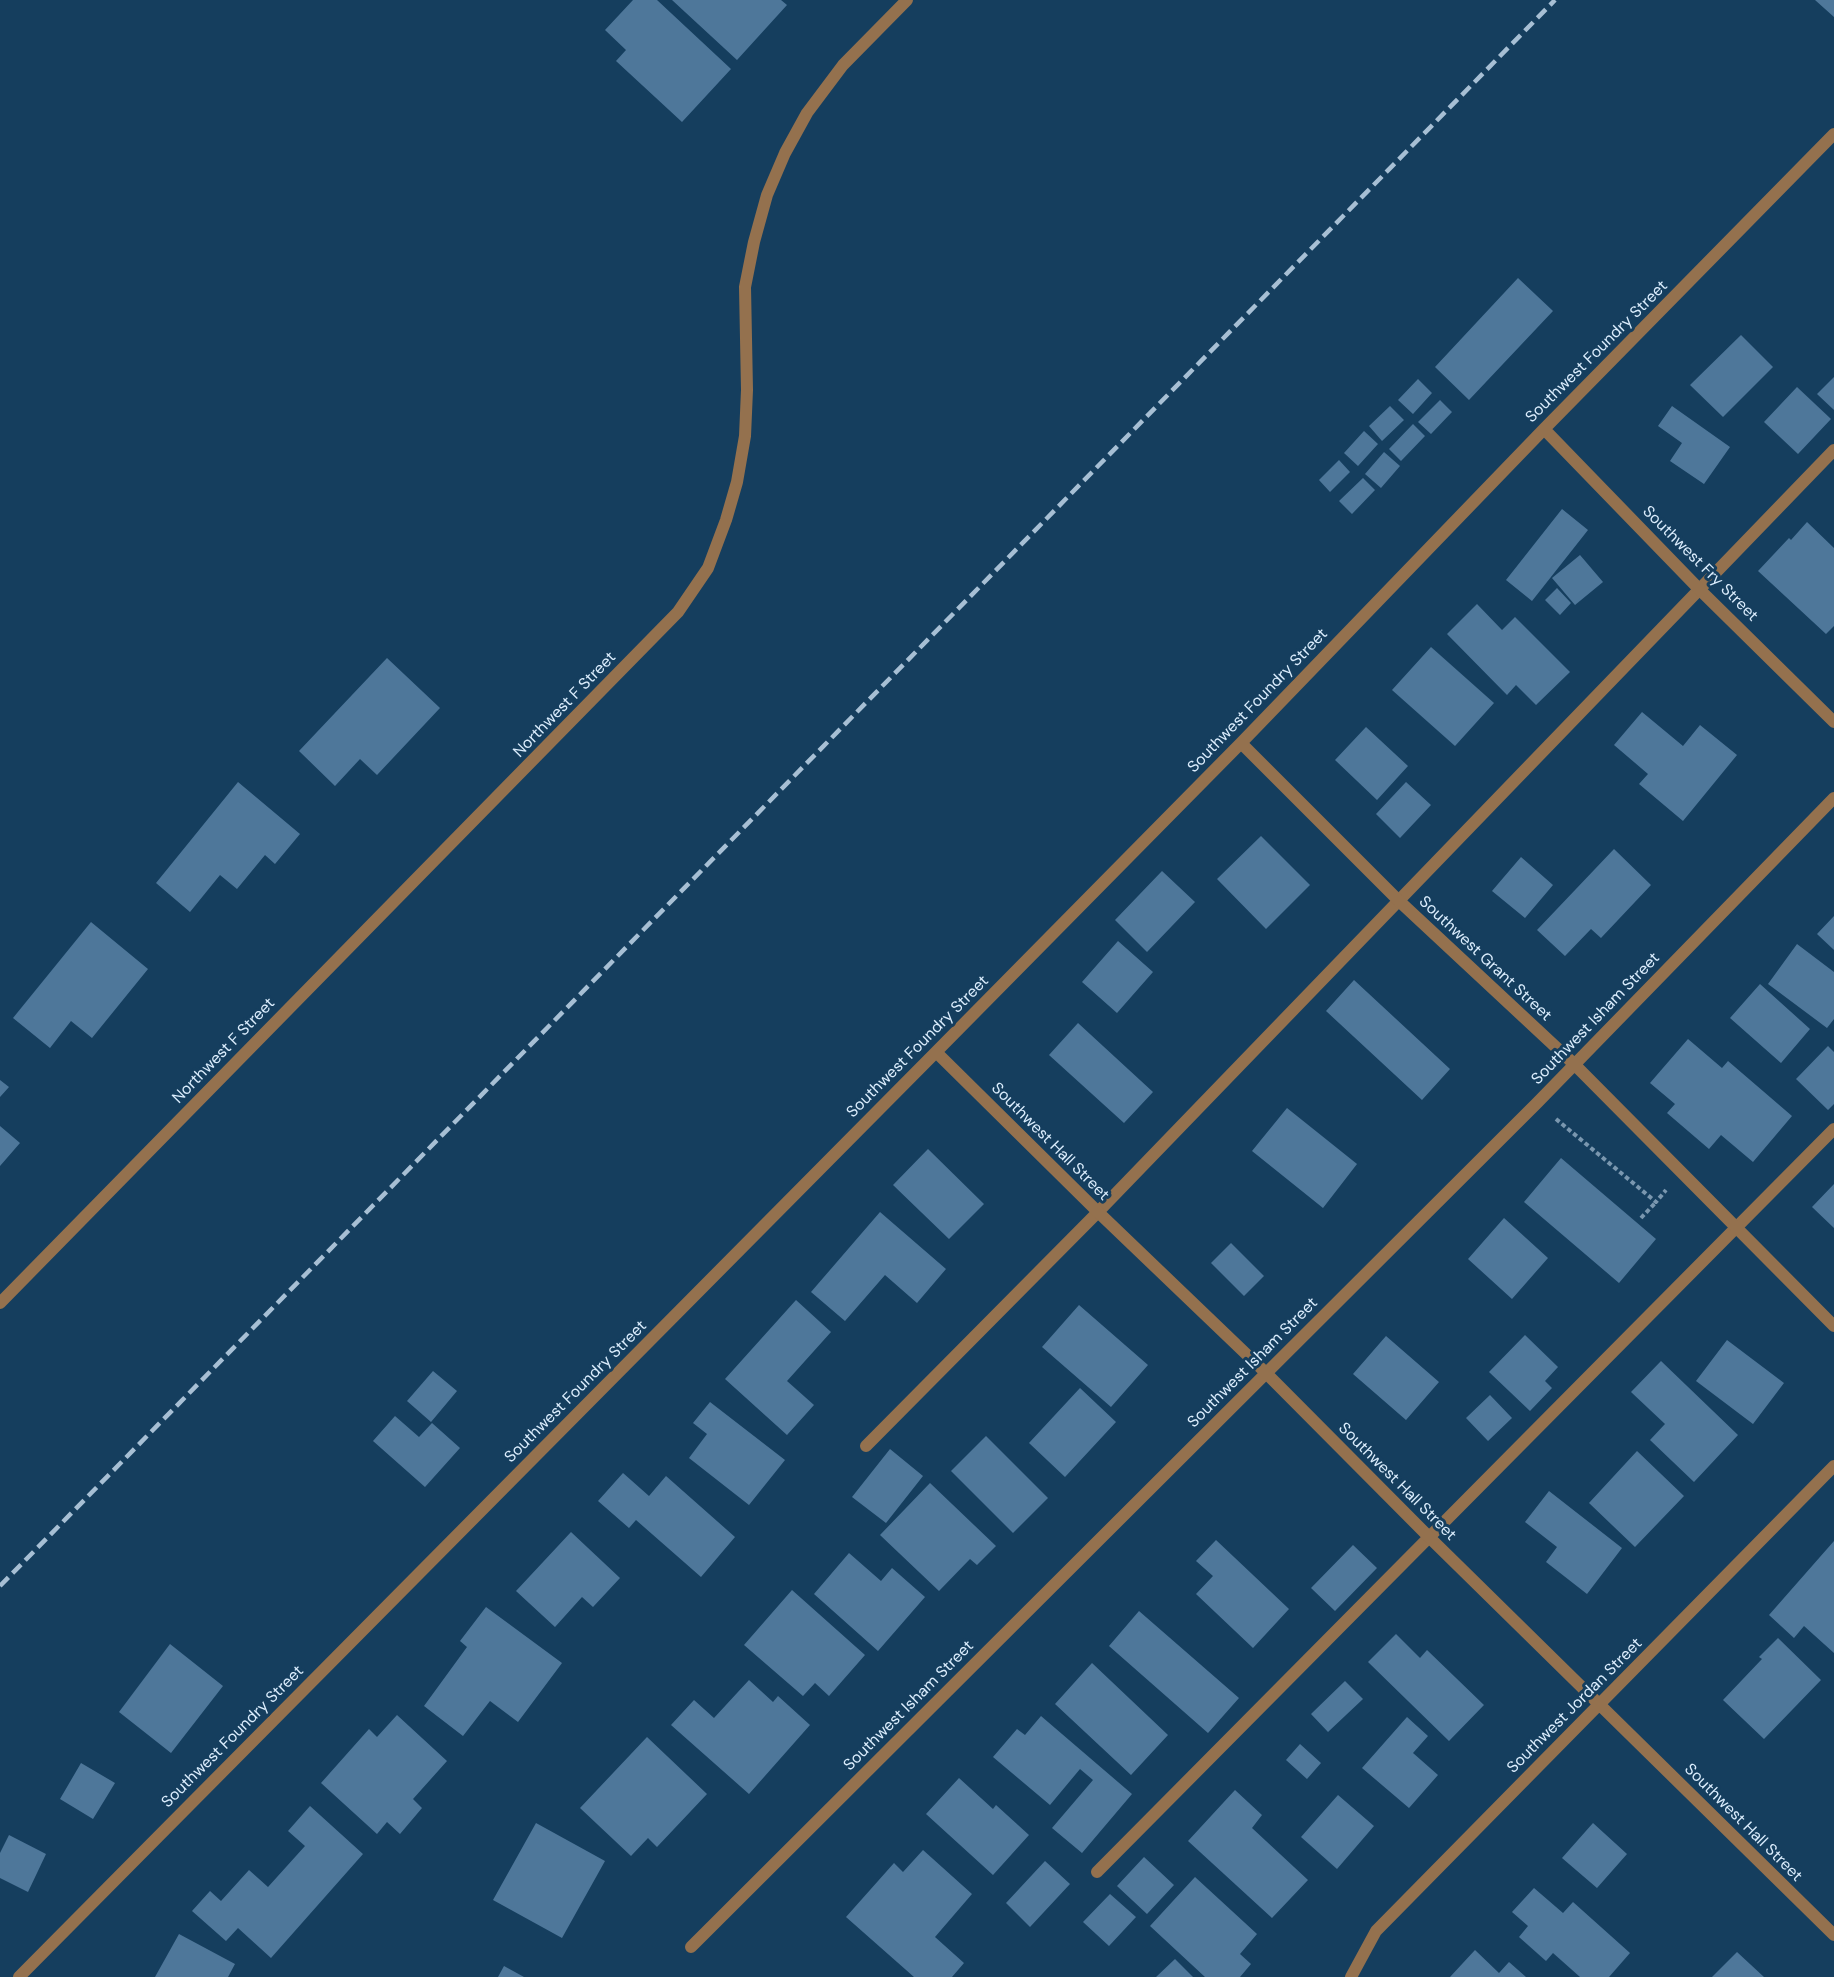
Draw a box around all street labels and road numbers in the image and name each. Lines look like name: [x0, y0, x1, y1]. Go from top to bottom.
street label: Southwest Foundry Street: [1522, 277, 1672, 427]
street label: Southwest Fry Street: [1638, 502, 1762, 626]
street label: Southwest Foundry Street: [1184, 625, 1332, 777]
street label: Northwest F Street: [510, 648, 620, 762]
street label: Southwest Grant Street: [1415, 893, 1555, 1025]
street label: Southwest Isham Street: [1528, 949, 1664, 1089]
street label: Southwest Foundry Street: [843, 972, 993, 1122]
street label: Northwest F Street: [169, 994, 279, 1108]
street label: Southwest Hall Street: [987, 1079, 1113, 1205]
street label: Southwest Isham Street: [1184, 1294, 1322, 1432]
street label: Southwest Foundry Street: [501, 1317, 651, 1467]
street label: Southwest Hall Street: [1334, 1419, 1460, 1545]
street label: Southwest Jordan Street: [1503, 1634, 1647, 1778]
street label: Southwest Isham Street: [840, 1637, 978, 1775]
street label: Southwest Foundry Street: [158, 1662, 308, 1812]
street label: Southwest Hall Street: [1680, 1760, 1806, 1886]

